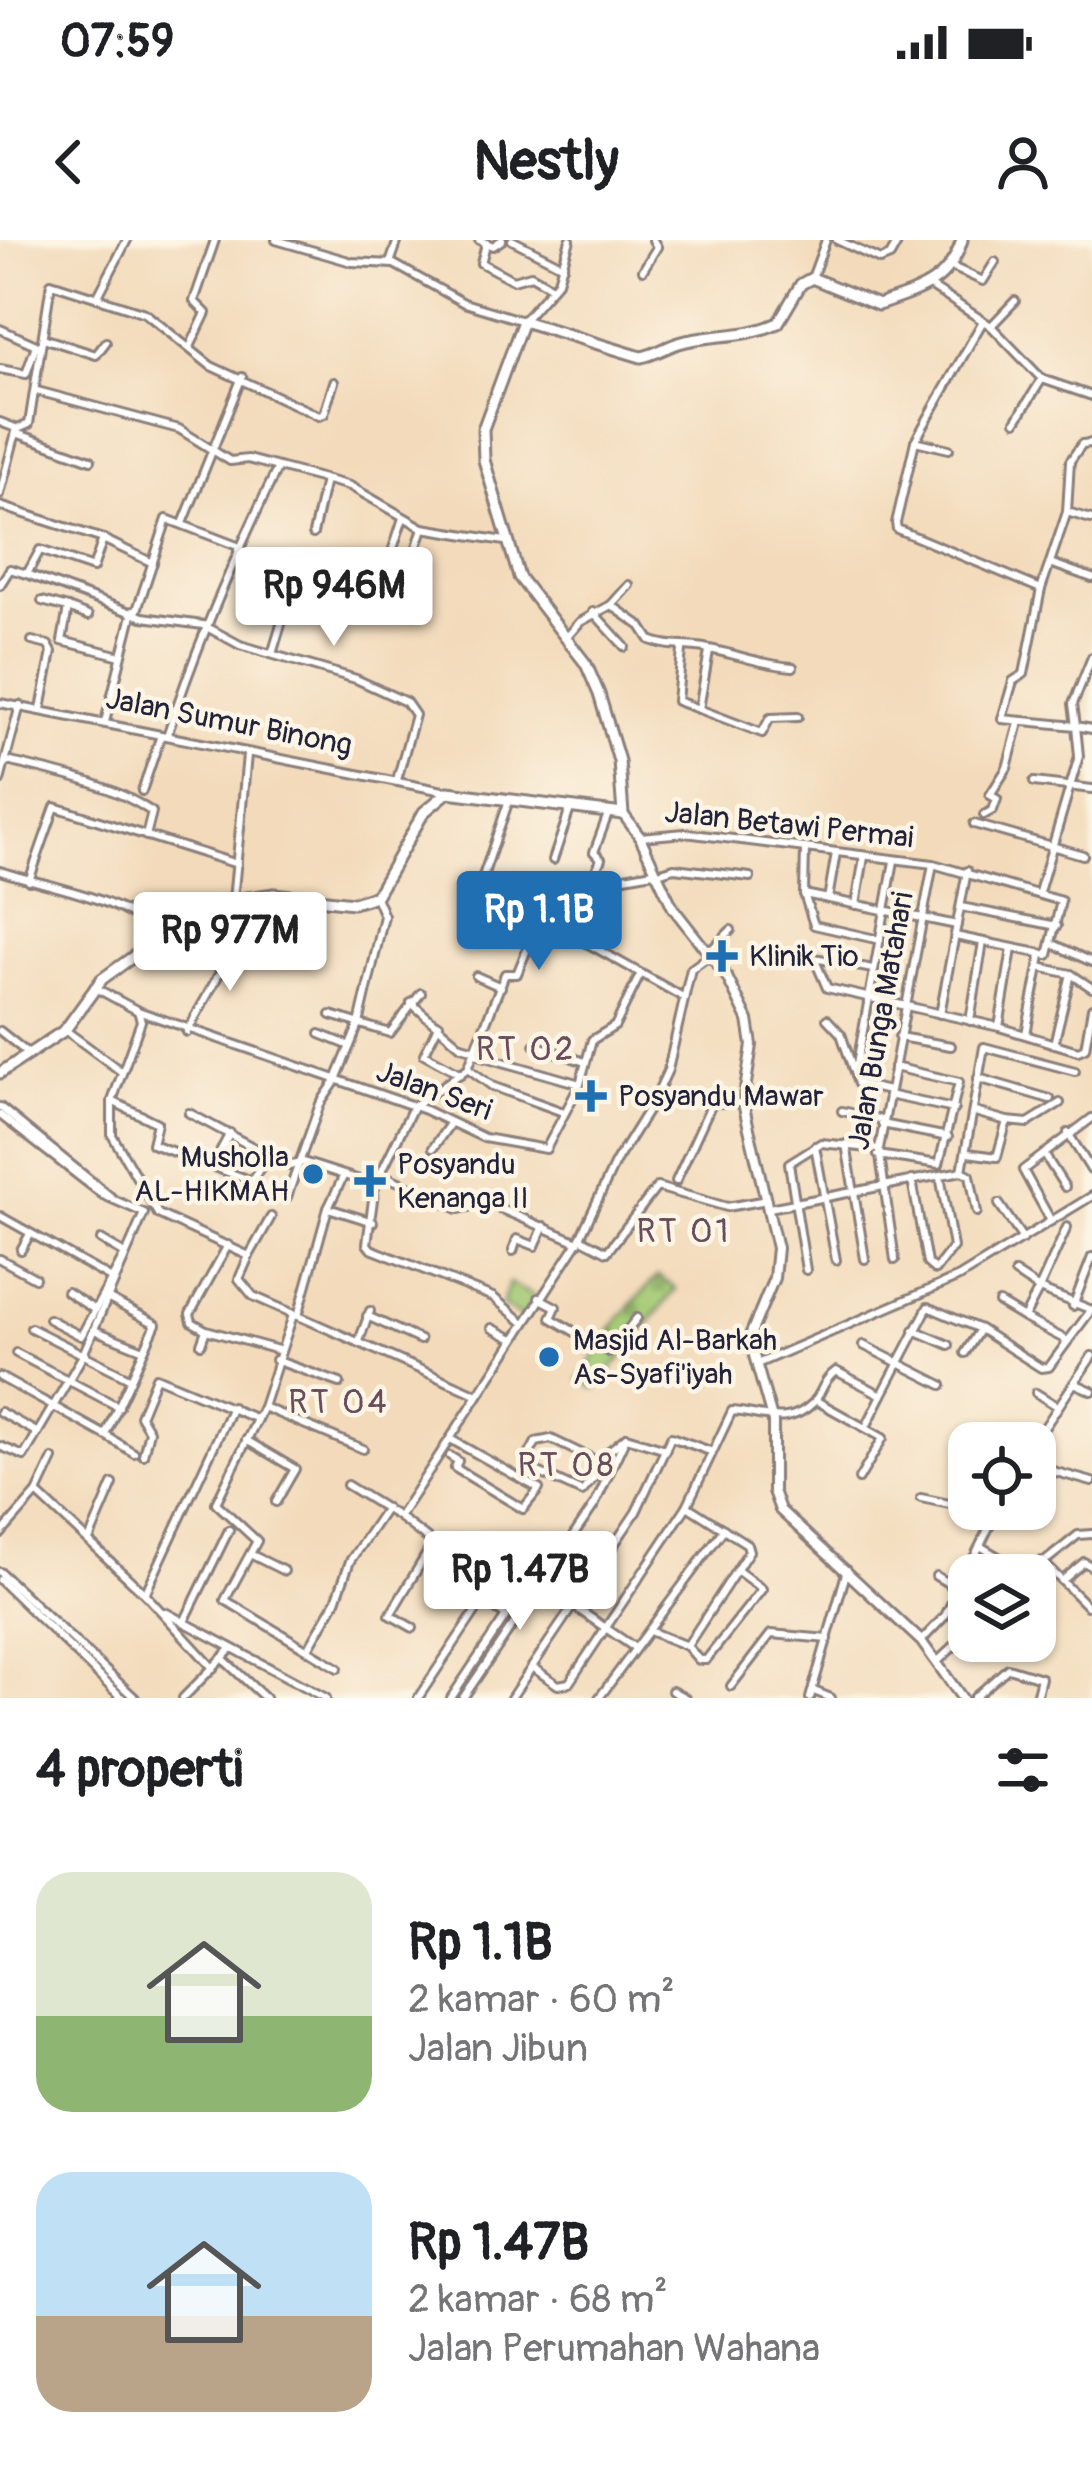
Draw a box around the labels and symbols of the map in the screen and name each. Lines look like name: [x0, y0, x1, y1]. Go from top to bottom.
pin: Rp 946M: [223, 547, 445, 649]
street label: Jalan Sumur Binong: [103, 680, 355, 764]
street label: Jalan Betawi Permai: [663, 794, 915, 856]
pin: Rp 1.1B: [428, 871, 650, 973]
street label: Jalan Bunga Matahari: [840, 889, 922, 1153]
pin: Rp 977M: [119, 892, 341, 994]
place label: Klinik Tio: [749, 938, 859, 975]
marker: Klinik Tio: [706, 940, 738, 972]
district label: RT 02: [476, 1029, 576, 1070]
street label: Jalan Seri: [371, 1053, 497, 1129]
place label: Posyandu Mawar: [618, 1078, 824, 1115]
marker: Posyandu Mawar: [575, 1080, 607, 1112]
place label: Musholla AL-HIKMAH: [134, 1139, 289, 1210]
place label: Posyandu Kenanga II: [397, 1146, 529, 1217]
marker: Musholla AL-HIKMAH: [300, 1161, 326, 1187]
marker: Posyandu Kenanga II: [354, 1165, 386, 1197]
district label: RT 01: [636, 1211, 732, 1252]
place label: Masjid Al-Barkah As-Syafi'iyah: [573, 1322, 777, 1393]
marker: Masjid Al-Barkah As-Syafi'iyah: [536, 1344, 562, 1370]
district label: RT 04: [288, 1382, 390, 1423]
district label: RT 08: [518, 1445, 616, 1486]
pin: Rp 1.47B: [396, 1531, 644, 1633]

